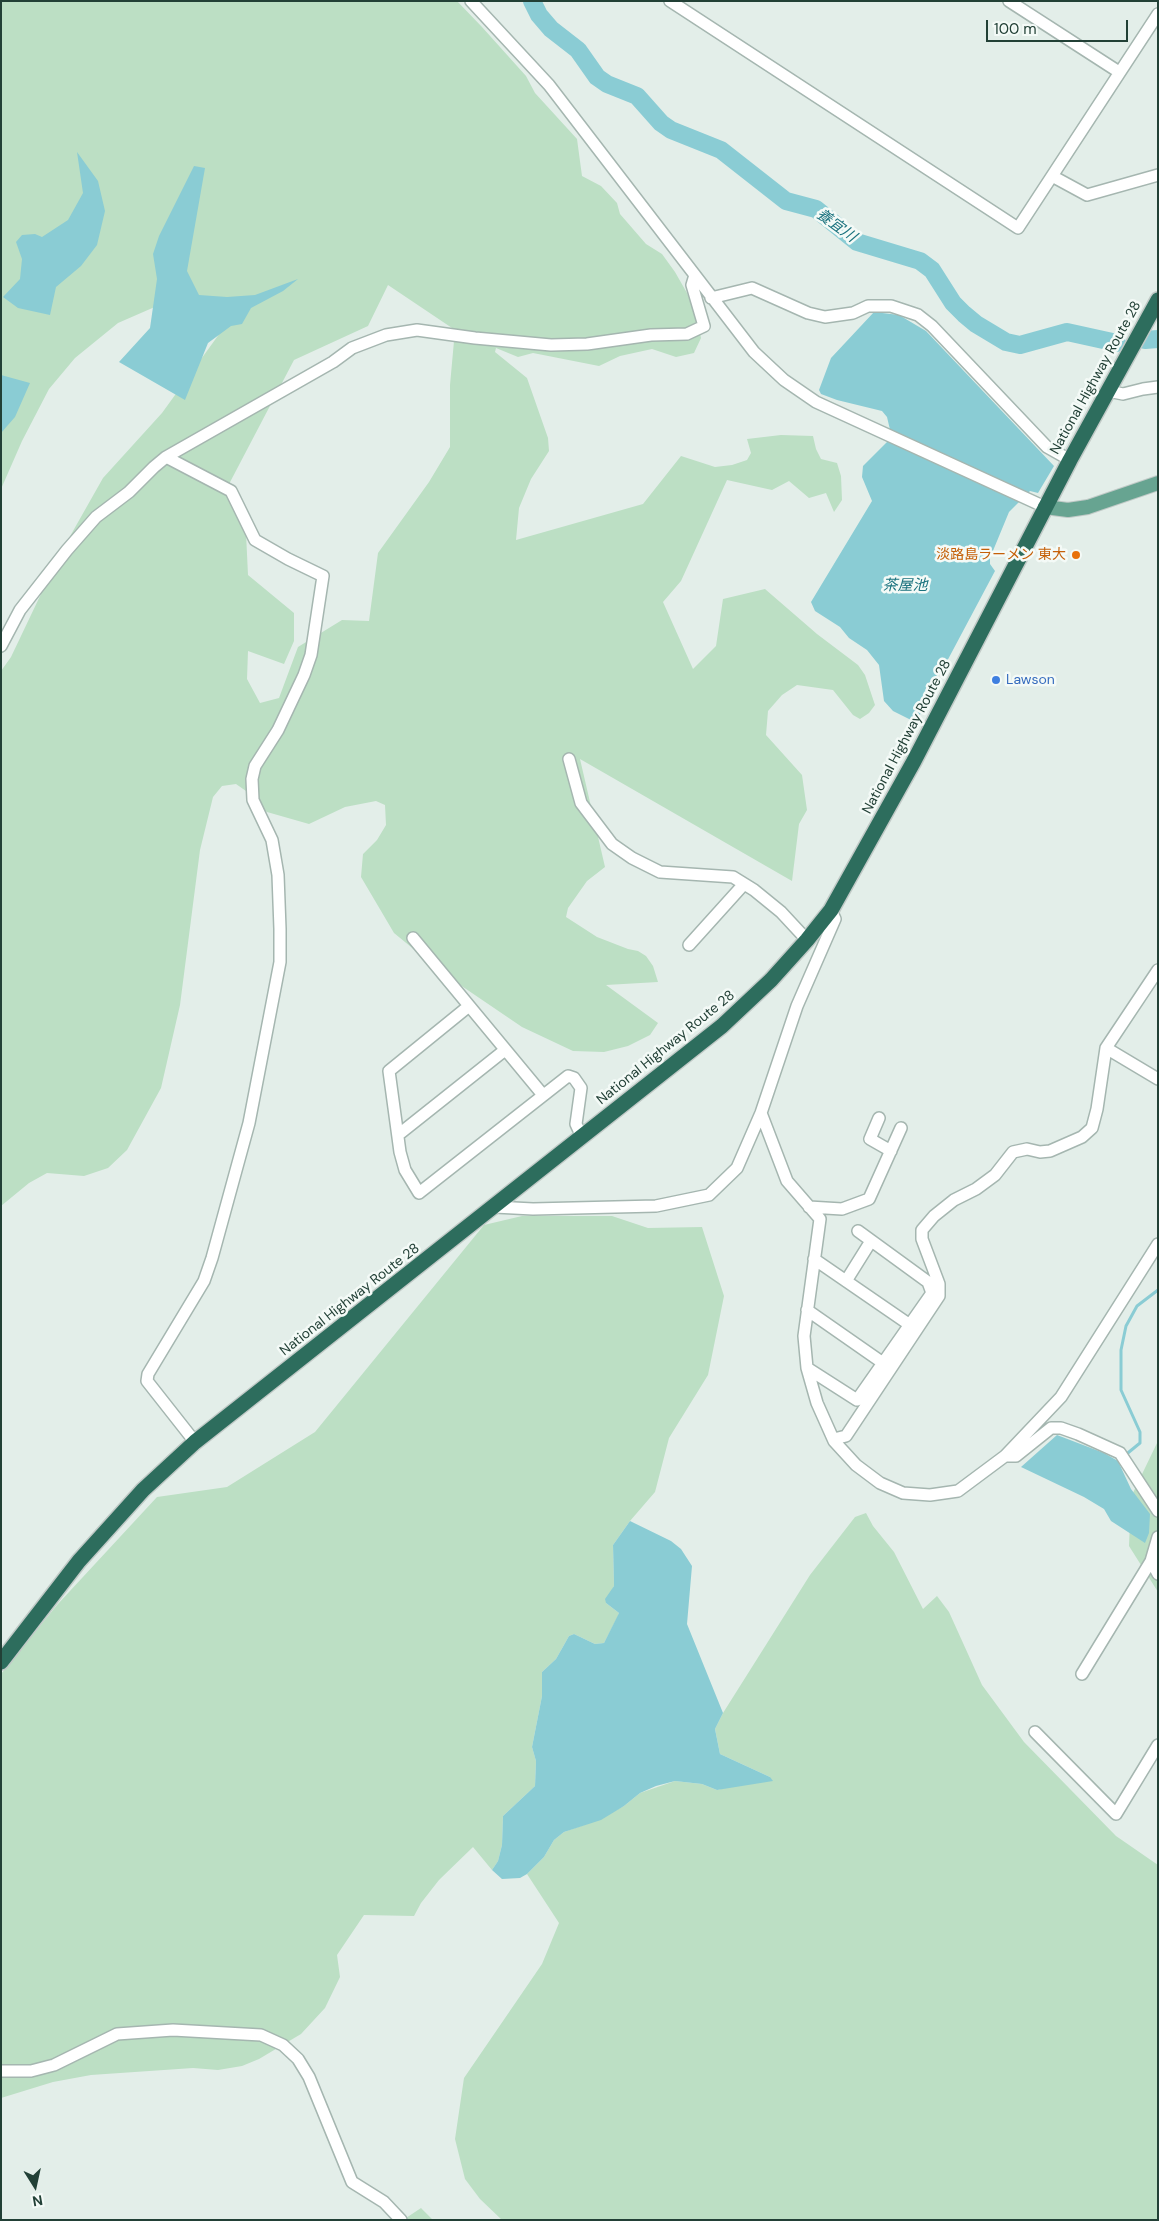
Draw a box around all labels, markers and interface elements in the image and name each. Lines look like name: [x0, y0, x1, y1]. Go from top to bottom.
scale bar: [989, 10, 1132, 42]
text: 100 m: [994, 19, 1037, 39]
water label: 養宜川: [813, 205, 859, 247]
street label: National Highway Route 28: [1047, 299, 1145, 457]
place label: 淡路島ラーメン 東大: [936, 547, 1066, 563]
marker: 淡路島ラーメン 東大: [1070, 549, 1082, 561]
water label: 茶屋池: [883, 577, 927, 595]
street label: National Highway Route 28: [859, 657, 955, 817]
place label: Lawson: [1006, 672, 1055, 688]
marker: Lawson: [990, 674, 1002, 686]
street label: National Highway Route 28: [594, 987, 738, 1109]
street label: National Highway Route 28: [277, 1240, 423, 1360]
north arrow: [10, 2161, 60, 2211]
text: N: [31, 2191, 44, 2211]

